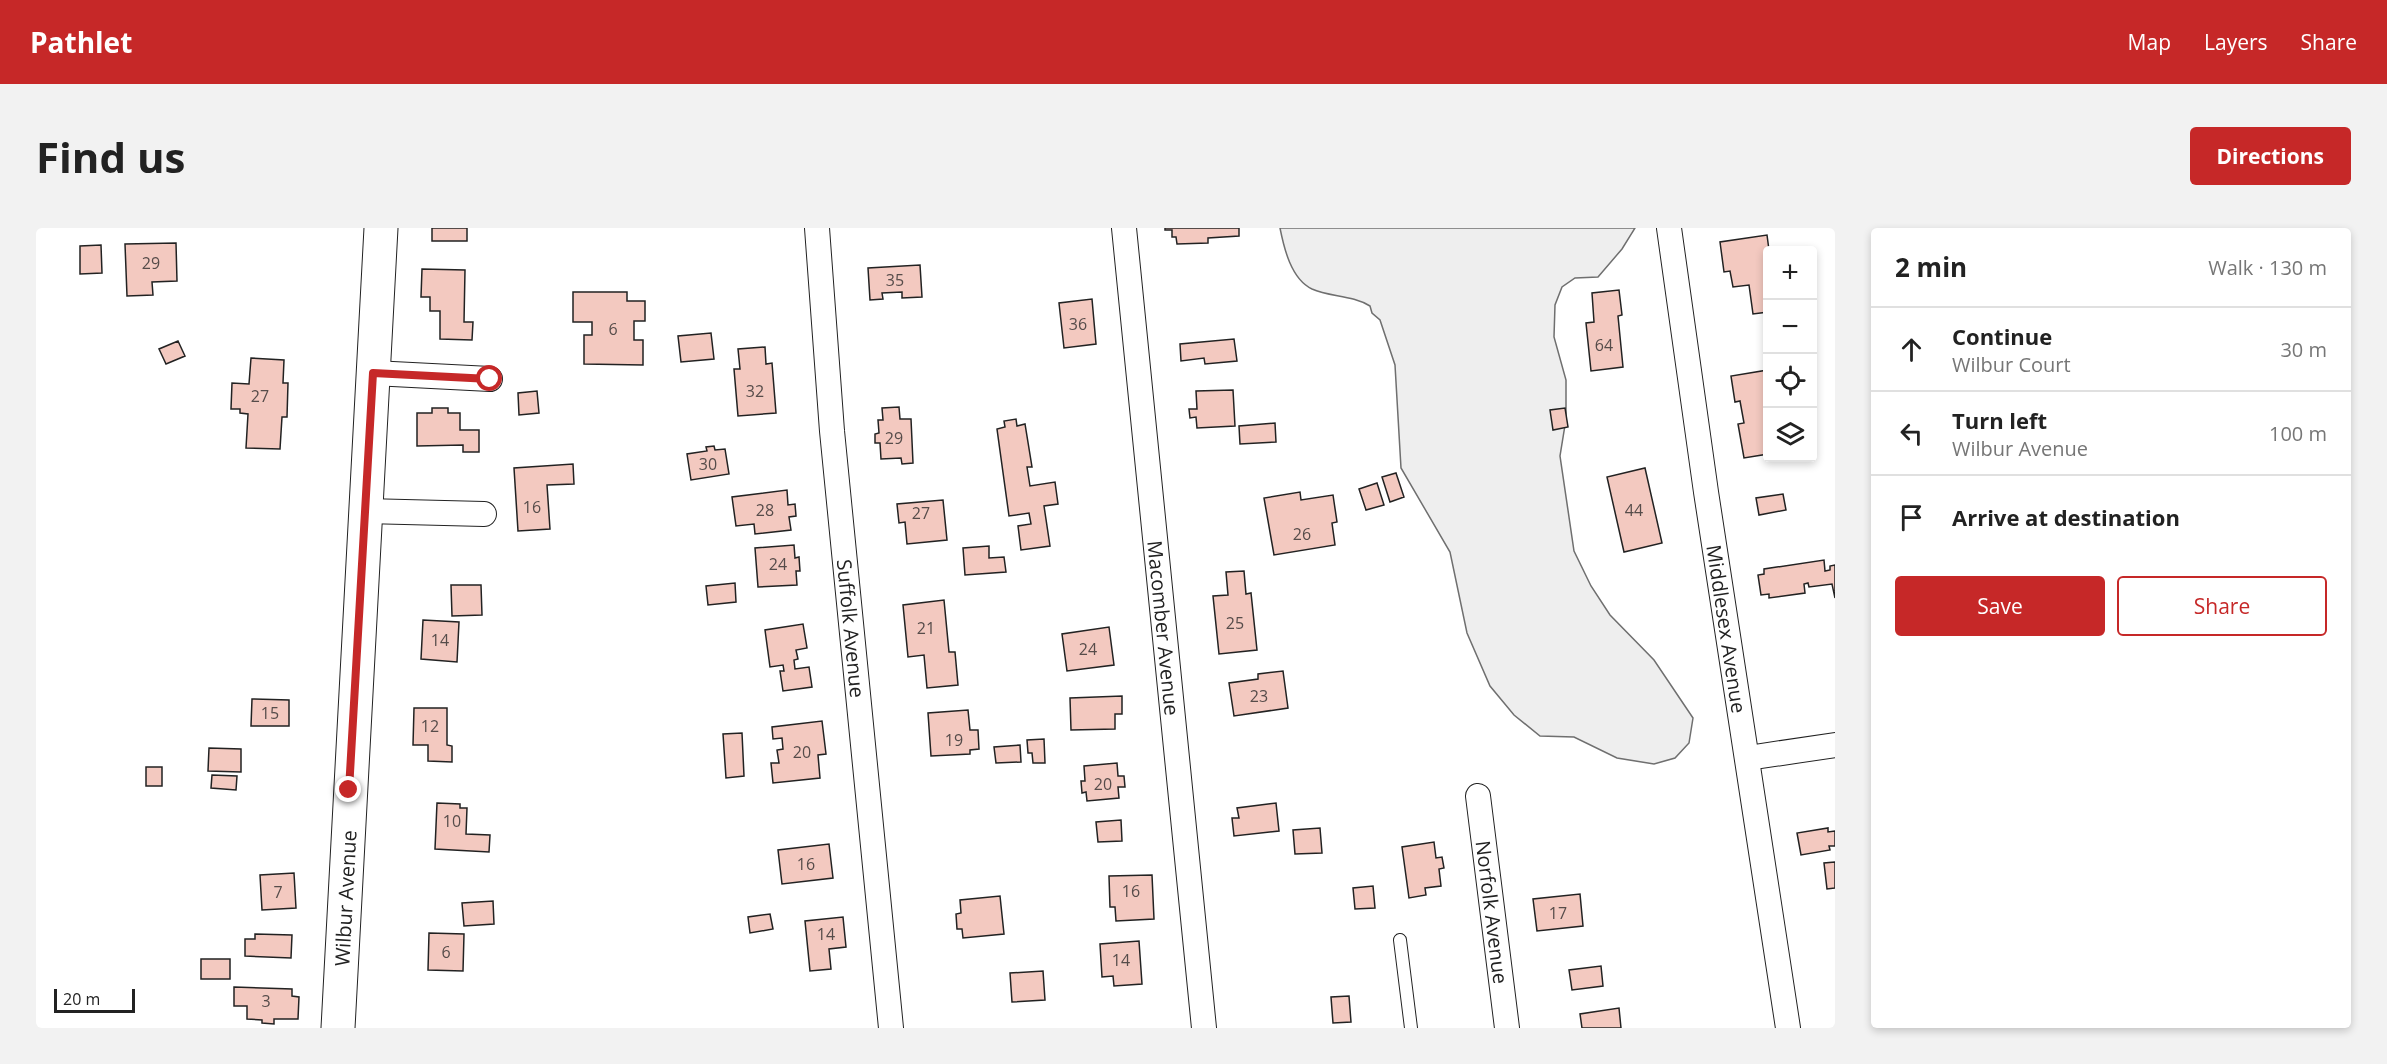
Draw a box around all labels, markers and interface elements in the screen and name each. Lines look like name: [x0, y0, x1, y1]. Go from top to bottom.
text: Pathlet: [30, 23, 132, 61]
text: Map: [2128, 28, 2171, 56]
text: Layers: [2204, 28, 2268, 56]
text: Share: [2301, 28, 2357, 56]
button: Directions: [2190, 127, 2351, 185]
text: Find us: [36, 128, 185, 185]
map controls: [1763, 246, 1817, 462]
button: +: [1763, 246, 1817, 300]
text: 2 min: [1895, 249, 1967, 285]
house number: 29: [142, 252, 160, 274]
text: Walk · 130 m: [2208, 254, 2327, 281]
house number: 35: [886, 269, 904, 291]
button: −: [1763, 300, 1817, 354]
house number: 36: [1069, 313, 1087, 335]
house number: 6: [608, 318, 618, 340]
text: Continue: [1952, 321, 2052, 351]
icon: ahead: [1895, 333, 1928, 366]
house number: 64: [1595, 334, 1613, 356]
text: 30 m: [2280, 336, 2327, 363]
text: Wilbur Court: [1952, 351, 2071, 378]
button: locate: [1763, 354, 1817, 408]
route start: [476, 365, 502, 391]
house number: 32: [746, 380, 764, 402]
house number: 27: [251, 385, 269, 407]
text: Turn left: [1952, 405, 2047, 435]
button: layers: [1763, 408, 1817, 462]
icon: left: [1895, 417, 1928, 450]
text: 100 m: [2269, 420, 2327, 447]
house number: 29: [885, 427, 903, 449]
text: Wilbur Avenue: [1952, 435, 2088, 462]
house number: 30: [699, 453, 717, 475]
house number: 16: [523, 496, 541, 518]
house number: 28: [756, 499, 774, 521]
house number: 44: [1625, 499, 1643, 521]
icon: arrive: [1895, 501, 1928, 534]
house number: 27: [912, 502, 930, 524]
text: Arrive at destination: [1952, 502, 2180, 532]
house number: 26: [1293, 523, 1311, 545]
street label: Macomber Avenue: [1142, 539, 1186, 717]
street label: Middlesex Avenue: [1701, 543, 1753, 715]
house number: 24: [769, 553, 787, 575]
street label: Suffolk Avenue: [831, 558, 872, 699]
button: Save: [1895, 576, 2105, 636]
button: Share: [2117, 576, 2327, 636]
house number: 25: [1226, 612, 1244, 634]
house number: 21: [917, 617, 935, 639]
house number: 14: [431, 629, 449, 651]
house number: 24: [1079, 638, 1097, 660]
house number: 23: [1250, 685, 1268, 707]
house number: 15: [261, 702, 279, 724]
house number: 12: [421, 715, 439, 737]
house number: 19: [945, 729, 963, 751]
house number: 20: [793, 741, 811, 763]
house number: 20: [1094, 773, 1112, 795]
route end: [335, 776, 361, 802]
house number: 10: [443, 810, 461, 832]
street label: Wilbur Avenue: [328, 829, 362, 967]
street label: Norfolk Avenue: [1470, 839, 1515, 985]
house number: 16: [797, 853, 815, 875]
house number: 16: [1122, 880, 1140, 902]
house number: 7: [273, 881, 283, 903]
house number: 17: [1549, 902, 1567, 924]
house number: 14: [817, 923, 835, 945]
house number: 6: [441, 941, 451, 963]
house number: 14: [1112, 949, 1130, 971]
scale bar: [54, 986, 135, 1014]
text: 20 m: [63, 988, 100, 1010]
house number: 3: [261, 990, 271, 1012]

